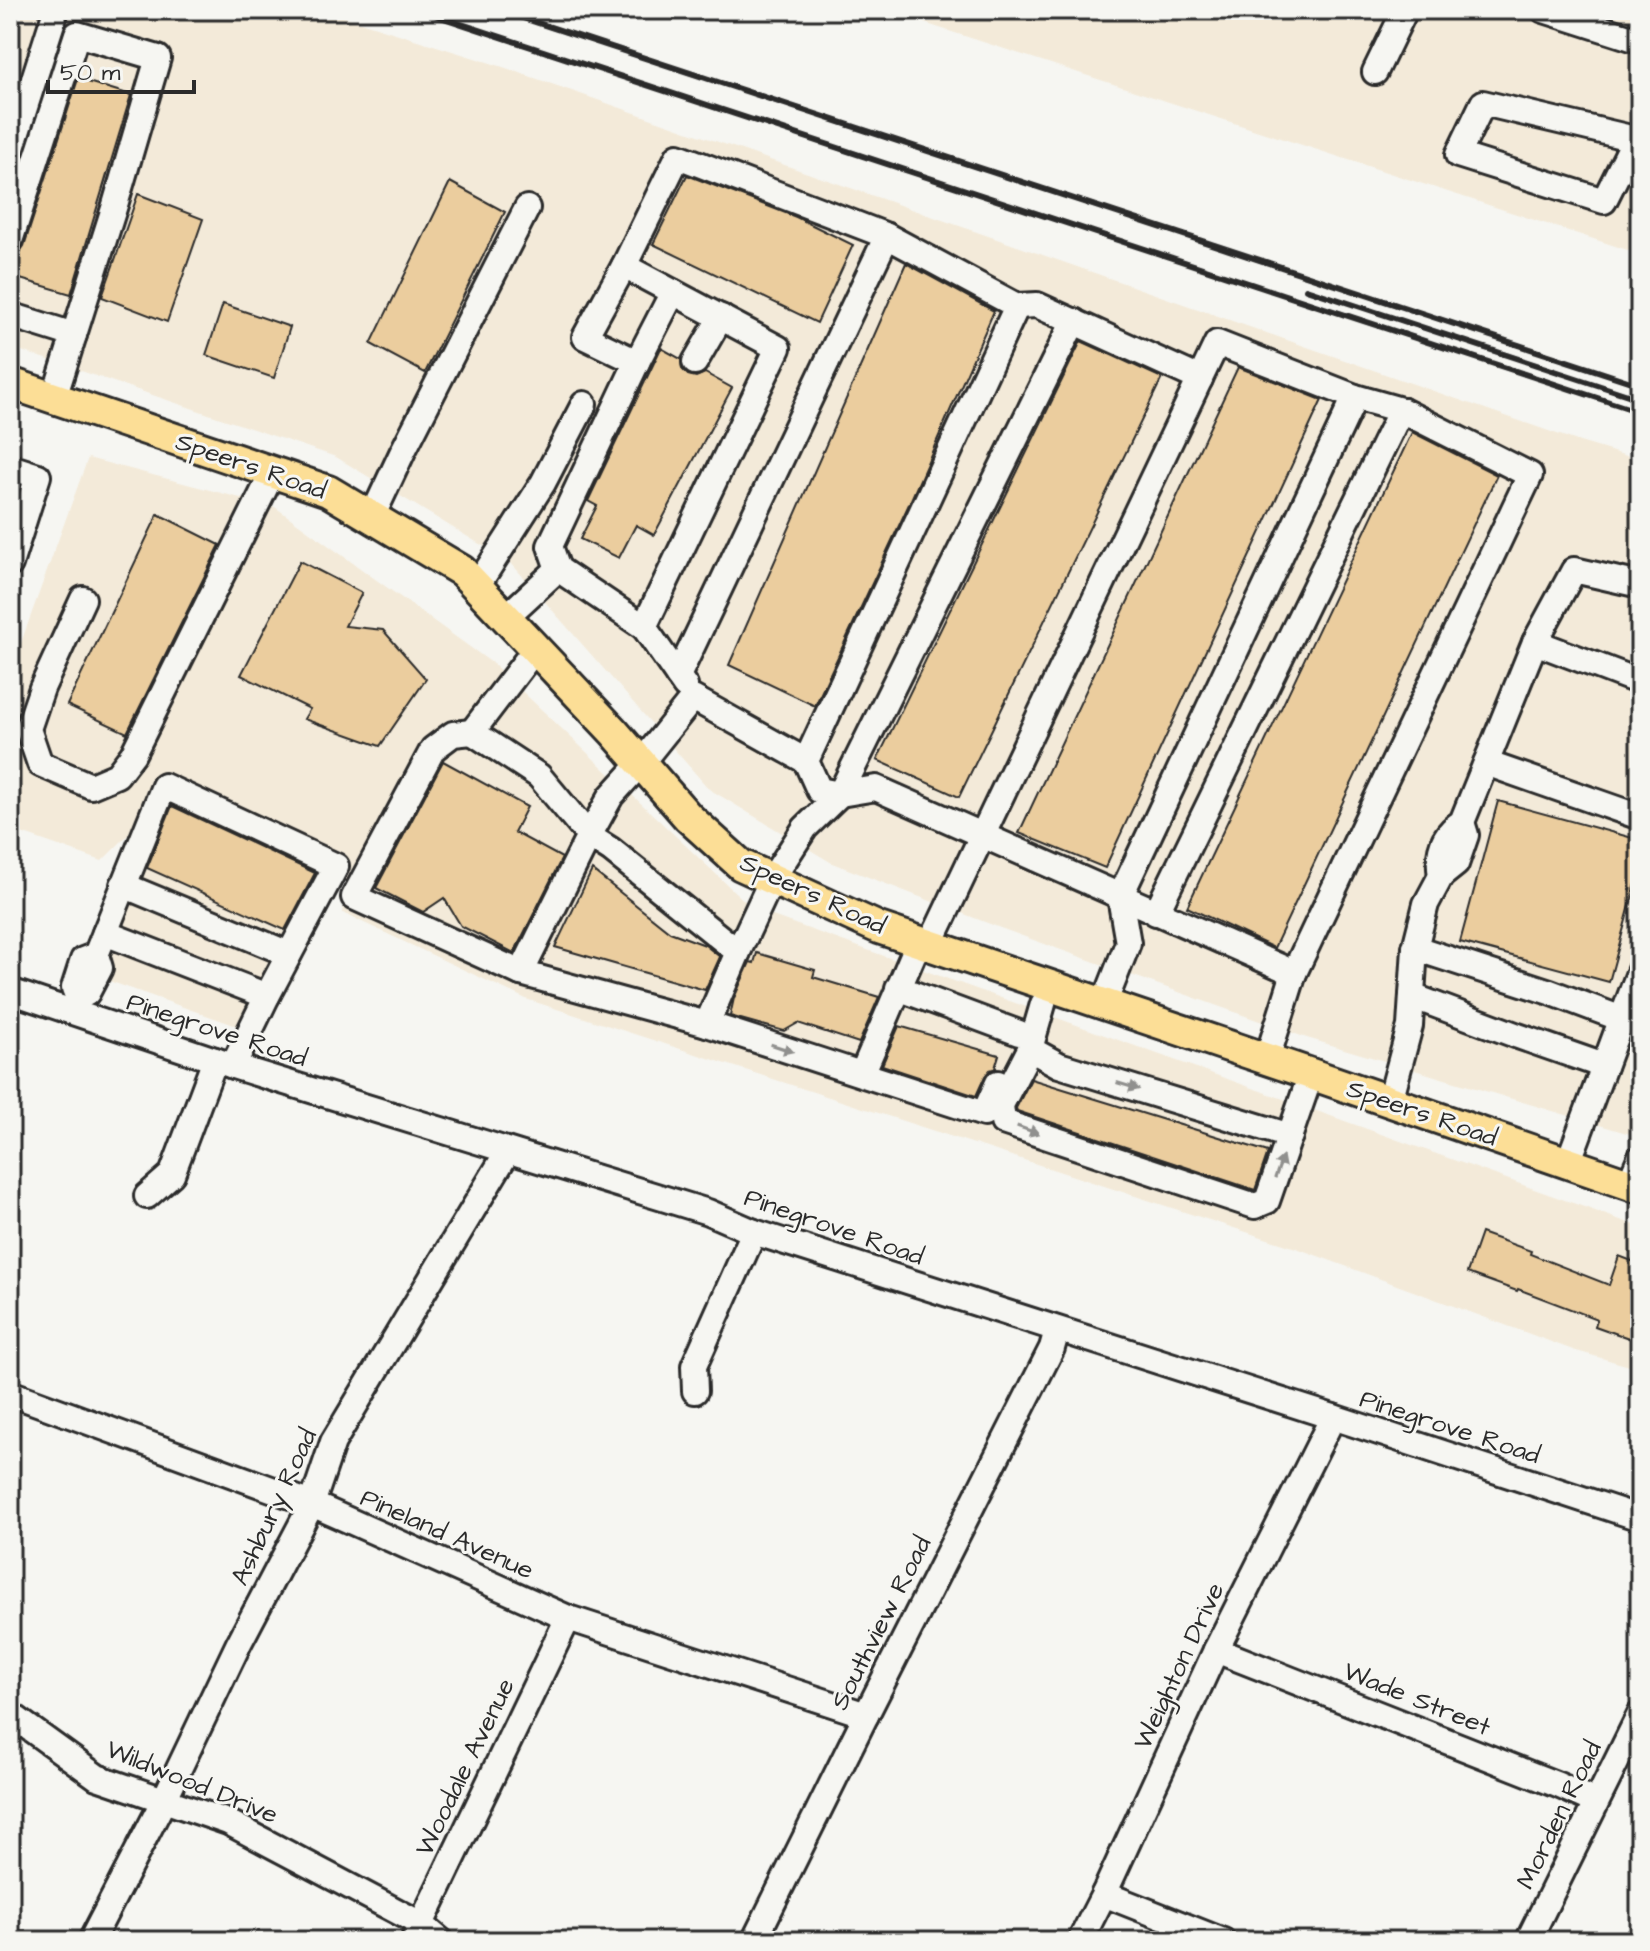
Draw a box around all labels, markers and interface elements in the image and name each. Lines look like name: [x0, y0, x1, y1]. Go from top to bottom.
scale bar: [48, 44, 194, 94]
text: 50 m: [60, 56, 121, 90]
street label: Speers Road: [171, 423, 331, 509]
street label: Speers Road: [734, 845, 892, 943]
street label: Pinegrove Road: [122, 984, 312, 1078]
one-way arrow: [770, 1042, 794, 1055]
street label: Speers Road: [1342, 1070, 1502, 1156]
one-way arrow: [1117, 1080, 1141, 1093]
one-way arrow: [1016, 1125, 1040, 1137]
one-way arrow: [1273, 1155, 1286, 1179]
street label: Pinegrove Road: [739, 1179, 929, 1276]
street label: Pinegrove Road: [1355, 1381, 1545, 1475]
street label: Ashbury Road: [222, 1423, 328, 1592]
street label: Pineland Avenue: [355, 1480, 539, 1588]
street label: Southview Road: [822, 1530, 940, 1716]
street label: Weighton Drive: [1125, 1577, 1235, 1756]
street label: Wade Street: [1338, 1653, 1496, 1745]
street label: Woodale Avenue: [406, 1672, 524, 1862]
street label: Wildwood Drive: [101, 1731, 283, 1833]
street label: Morden Road: [1508, 1735, 1610, 1895]

